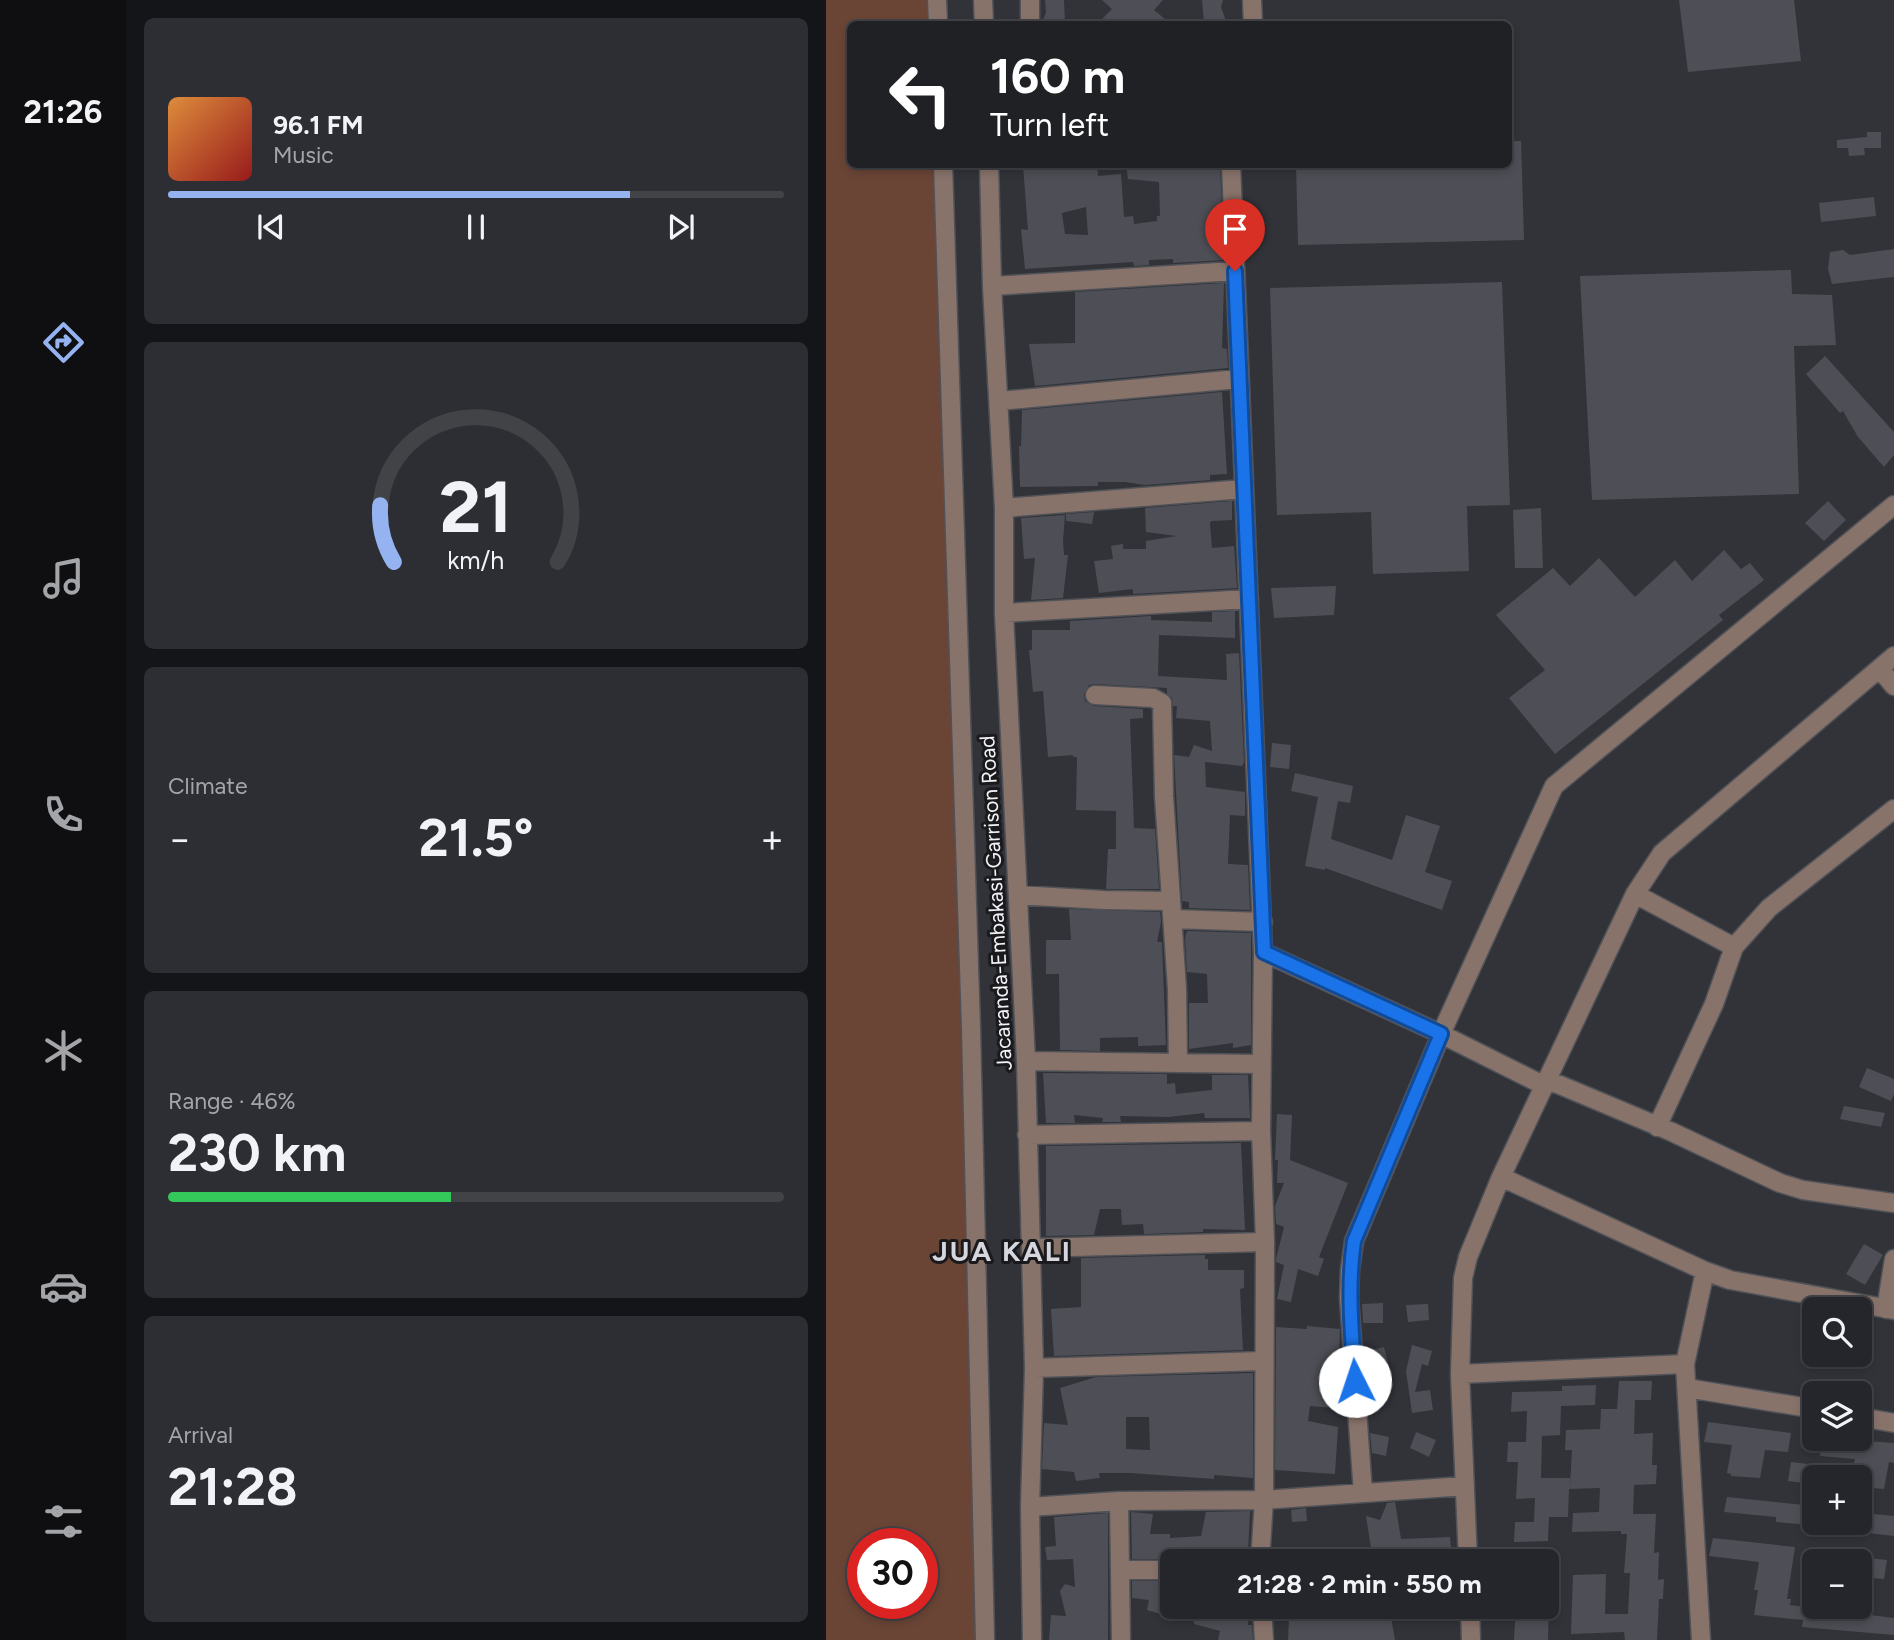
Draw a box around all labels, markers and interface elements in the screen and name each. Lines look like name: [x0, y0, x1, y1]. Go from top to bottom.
text: 160 m: [990, 46, 1125, 105]
icon: left: [875, 49, 966, 140]
text: 21:26: [24, 93, 102, 131]
text: Turn left: [990, 106, 1109, 144]
text: 96.1 FM: [273, 109, 363, 141]
text: Music: [273, 141, 334, 169]
pin: [1205, 199, 1265, 271]
icon: previous: [252, 208, 290, 246]
icon: pause: [457, 208, 495, 246]
icon: next: [662, 208, 700, 246]
icon: arrive: [1216, 210, 1254, 248]
icon: directions: [39, 318, 88, 367]
text: 21: [440, 463, 512, 550]
text: km/h: [447, 544, 505, 574]
icon: music: [39, 554, 88, 603]
street label: Jacaranda-Embakasi-Garrison Road: [974, 735, 1017, 1071]
text: Climate: [168, 772, 247, 800]
icon: phone: [39, 790, 88, 839]
text: 21.5°: [419, 807, 533, 869]
text: −: [168, 816, 192, 862]
text: +: [760, 816, 784, 862]
icon: climate: [39, 1026, 88, 1075]
text: Range · 46%: [168, 1087, 296, 1115]
text: 230 km: [168, 1122, 346, 1184]
district label: JUA KALI: [932, 1234, 1072, 1268]
icon: car: [39, 1262, 88, 1311]
map controls: [1802, 1297, 1872, 1619]
button: search: [1802, 1297, 1872, 1367]
position arrow: [1318, 1344, 1392, 1418]
button: layers: [1802, 1381, 1872, 1451]
text: Arrival: [168, 1421, 233, 1449]
text: 21:28: [168, 1456, 298, 1518]
button: +: [1802, 1465, 1872, 1535]
icon: filters: [39, 1497, 88, 1546]
speed limit sign: 30: [847, 1528, 938, 1619]
button: −: [1802, 1549, 1872, 1619]
text: 21:28 · 2 min · 550 m: [1237, 1568, 1482, 1600]

